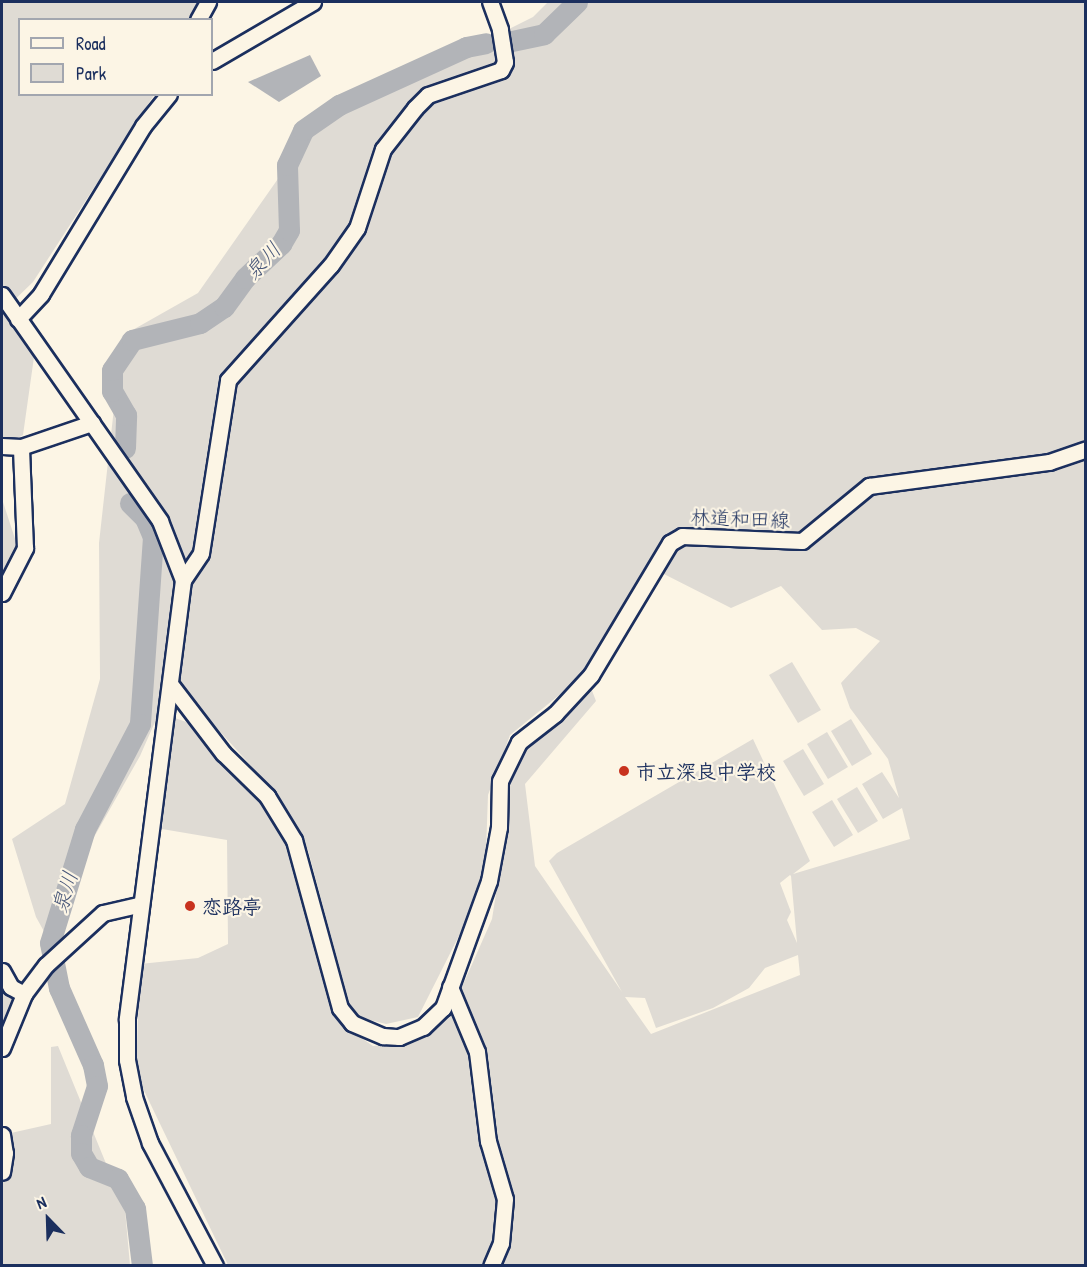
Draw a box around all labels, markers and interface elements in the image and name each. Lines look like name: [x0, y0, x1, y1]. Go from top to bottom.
legend: [18, 18, 213, 96]
text: Road: [76, 31, 106, 56]
text: Park: [76, 61, 106, 86]
water label: 泉川: [239, 237, 287, 285]
street label: 林道和田線: [690, 504, 790, 532]
place label: 市立深良中学校: [636, 759, 776, 783]
marker: 市立深良中学校: [617, 764, 631, 778]
water label: 泉川: [47, 868, 83, 916]
place label: 恋路亭: [202, 894, 262, 918]
marker: 恋路亭: [183, 899, 197, 913]
north arrow: [18, 1189, 78, 1249]
text: N: [33, 1191, 49, 1214]

